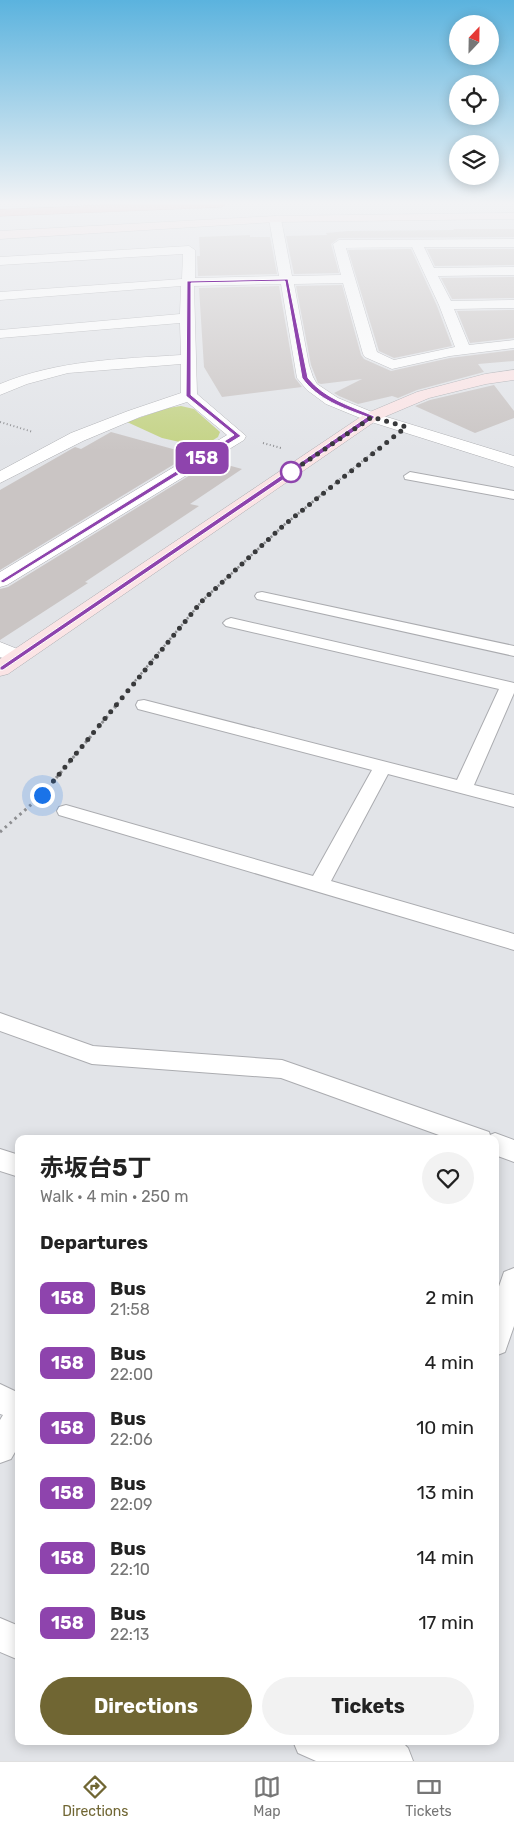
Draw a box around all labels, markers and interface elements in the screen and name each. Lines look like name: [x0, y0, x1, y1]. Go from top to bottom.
north arrow: [449, 15, 499, 65]
map controls: [449, 15, 499, 185]
button: locate: [449, 75, 499, 125]
button: layers: [449, 135, 499, 185]
line badge: 158: [173, 442, 231, 474]
text: 158: [186, 447, 218, 469]
unlabelled marker: [280, 461, 302, 483]
your location: [30, 783, 55, 808]
button: heart: [422, 1152, 474, 1204]
text: 赤坂台5丁: [40, 1154, 152, 1182]
text: Walk · 4 min · 250 m: [40, 1187, 188, 1206]
text: Departures: [40, 1231, 148, 1254]
text: Bus: [110, 1277, 146, 1300]
text: 2 min: [425, 1286, 474, 1309]
text: 158: [51, 1287, 84, 1309]
text: 21:58: [110, 1300, 150, 1319]
text: Bus: [110, 1342, 146, 1365]
text: 4 min: [425, 1351, 474, 1374]
text: 158: [51, 1352, 84, 1374]
text: 22:00: [110, 1365, 153, 1384]
text: Bus: [110, 1407, 146, 1430]
text: 10 min: [416, 1416, 474, 1439]
text: 158: [51, 1417, 84, 1439]
text: 22:06: [110, 1430, 153, 1449]
text: Bus: [110, 1472, 146, 1495]
text: 13 min: [417, 1481, 474, 1504]
text: 158: [51, 1482, 84, 1504]
text: 22:09: [110, 1495, 153, 1514]
text: Bus: [110, 1537, 146, 1560]
text: 14 min: [416, 1546, 474, 1569]
text: 158: [51, 1547, 84, 1569]
text: 22:10: [110, 1560, 150, 1579]
text: Bus: [110, 1602, 146, 1625]
text: 17 min: [418, 1611, 474, 1634]
text: 158: [51, 1612, 84, 1634]
text: 22:13: [110, 1625, 149, 1644]
button: Directions: [40, 1677, 252, 1735]
button: Tickets: [262, 1677, 474, 1735]
tab: Directions: [62, 1773, 129, 1820]
tab: Map: [253, 1773, 281, 1820]
tab: Tickets: [405, 1773, 452, 1820]

